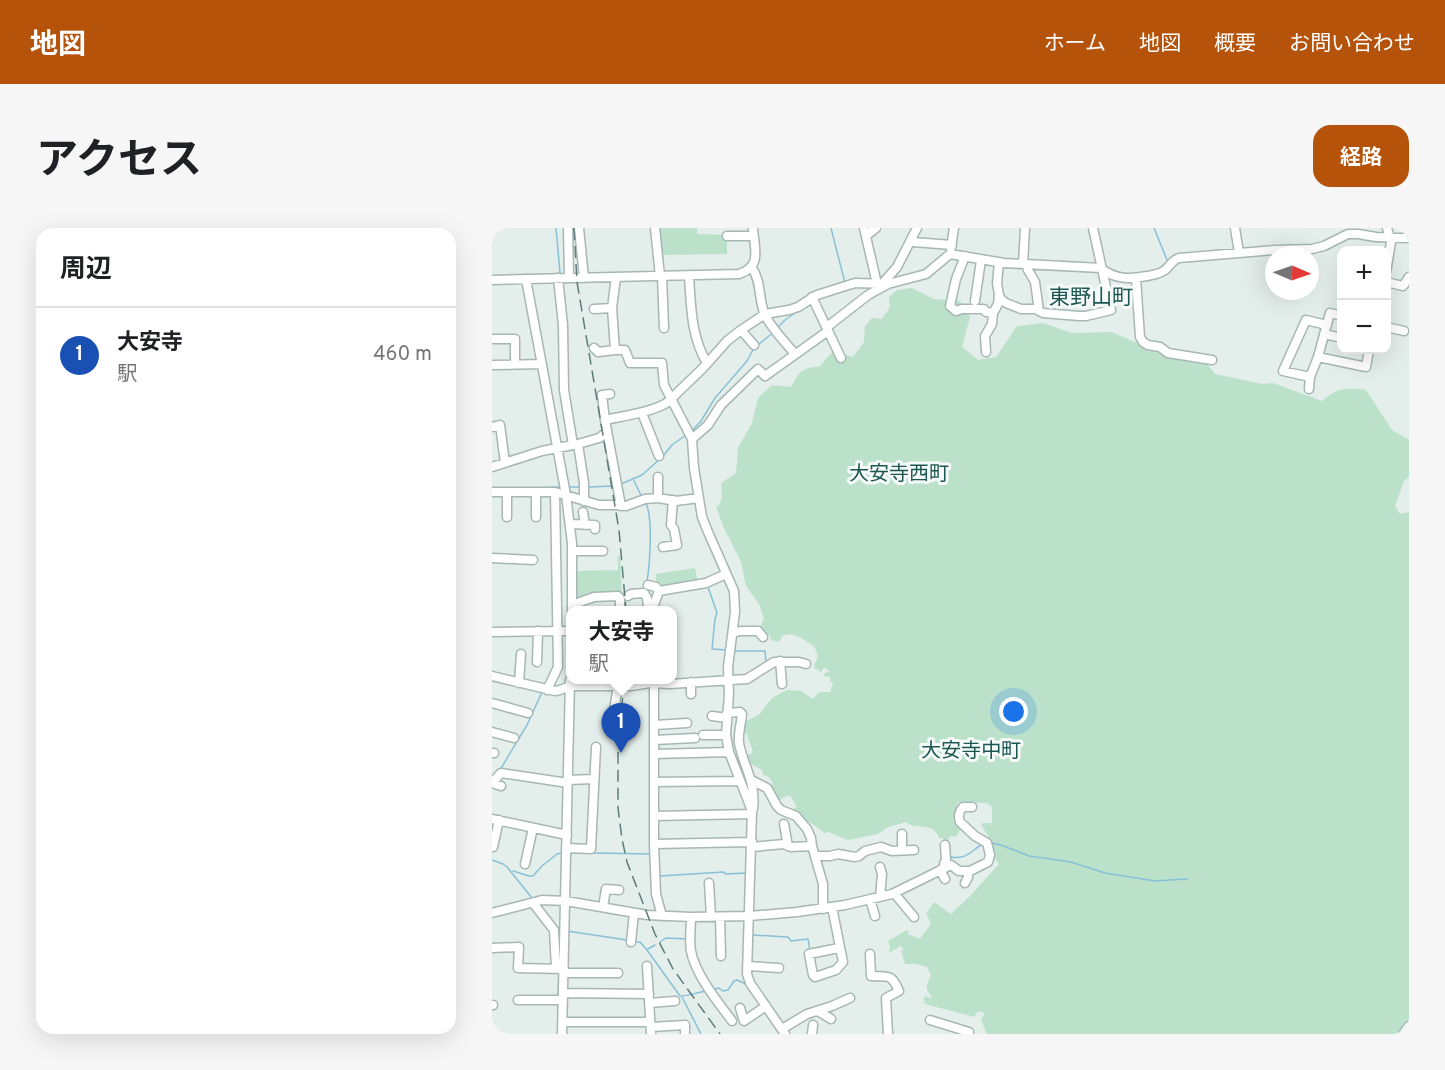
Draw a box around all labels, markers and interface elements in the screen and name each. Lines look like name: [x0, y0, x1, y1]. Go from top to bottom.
text: 地図: [30, 28, 86, 64]
text: ホーム: [1044, 31, 1106, 58]
text: 地図: [1139, 31, 1181, 58]
text: 概要: [1214, 31, 1256, 58]
text: お問い合わせ: [1289, 31, 1415, 58]
button: 経路: [1313, 125, 1409, 187]
text: アクセス: [36, 136, 202, 189]
north arrow: [1265, 246, 1319, 300]
map controls: [1337, 246, 1391, 354]
button: +: [1337, 246, 1391, 300]
text: 周辺: [60, 254, 112, 287]
district label: 東野山町: [1049, 285, 1133, 312]
button: −: [1337, 300, 1391, 354]
text: 大安寺: [117, 330, 183, 357]
text: 1: [76, 342, 84, 368]
text: 460 m: [373, 342, 432, 368]
text: 駅: [117, 362, 137, 388]
district label: 大安寺西町: [849, 462, 949, 488]
popup: [566, 606, 677, 684]
text: 大安寺: [588, 620, 655, 647]
text: 駅: [588, 652, 608, 678]
your location: [999, 697, 1028, 726]
pin: 1: [602, 704, 640, 753]
district label: 大安寺中町: [921, 739, 1021, 765]

